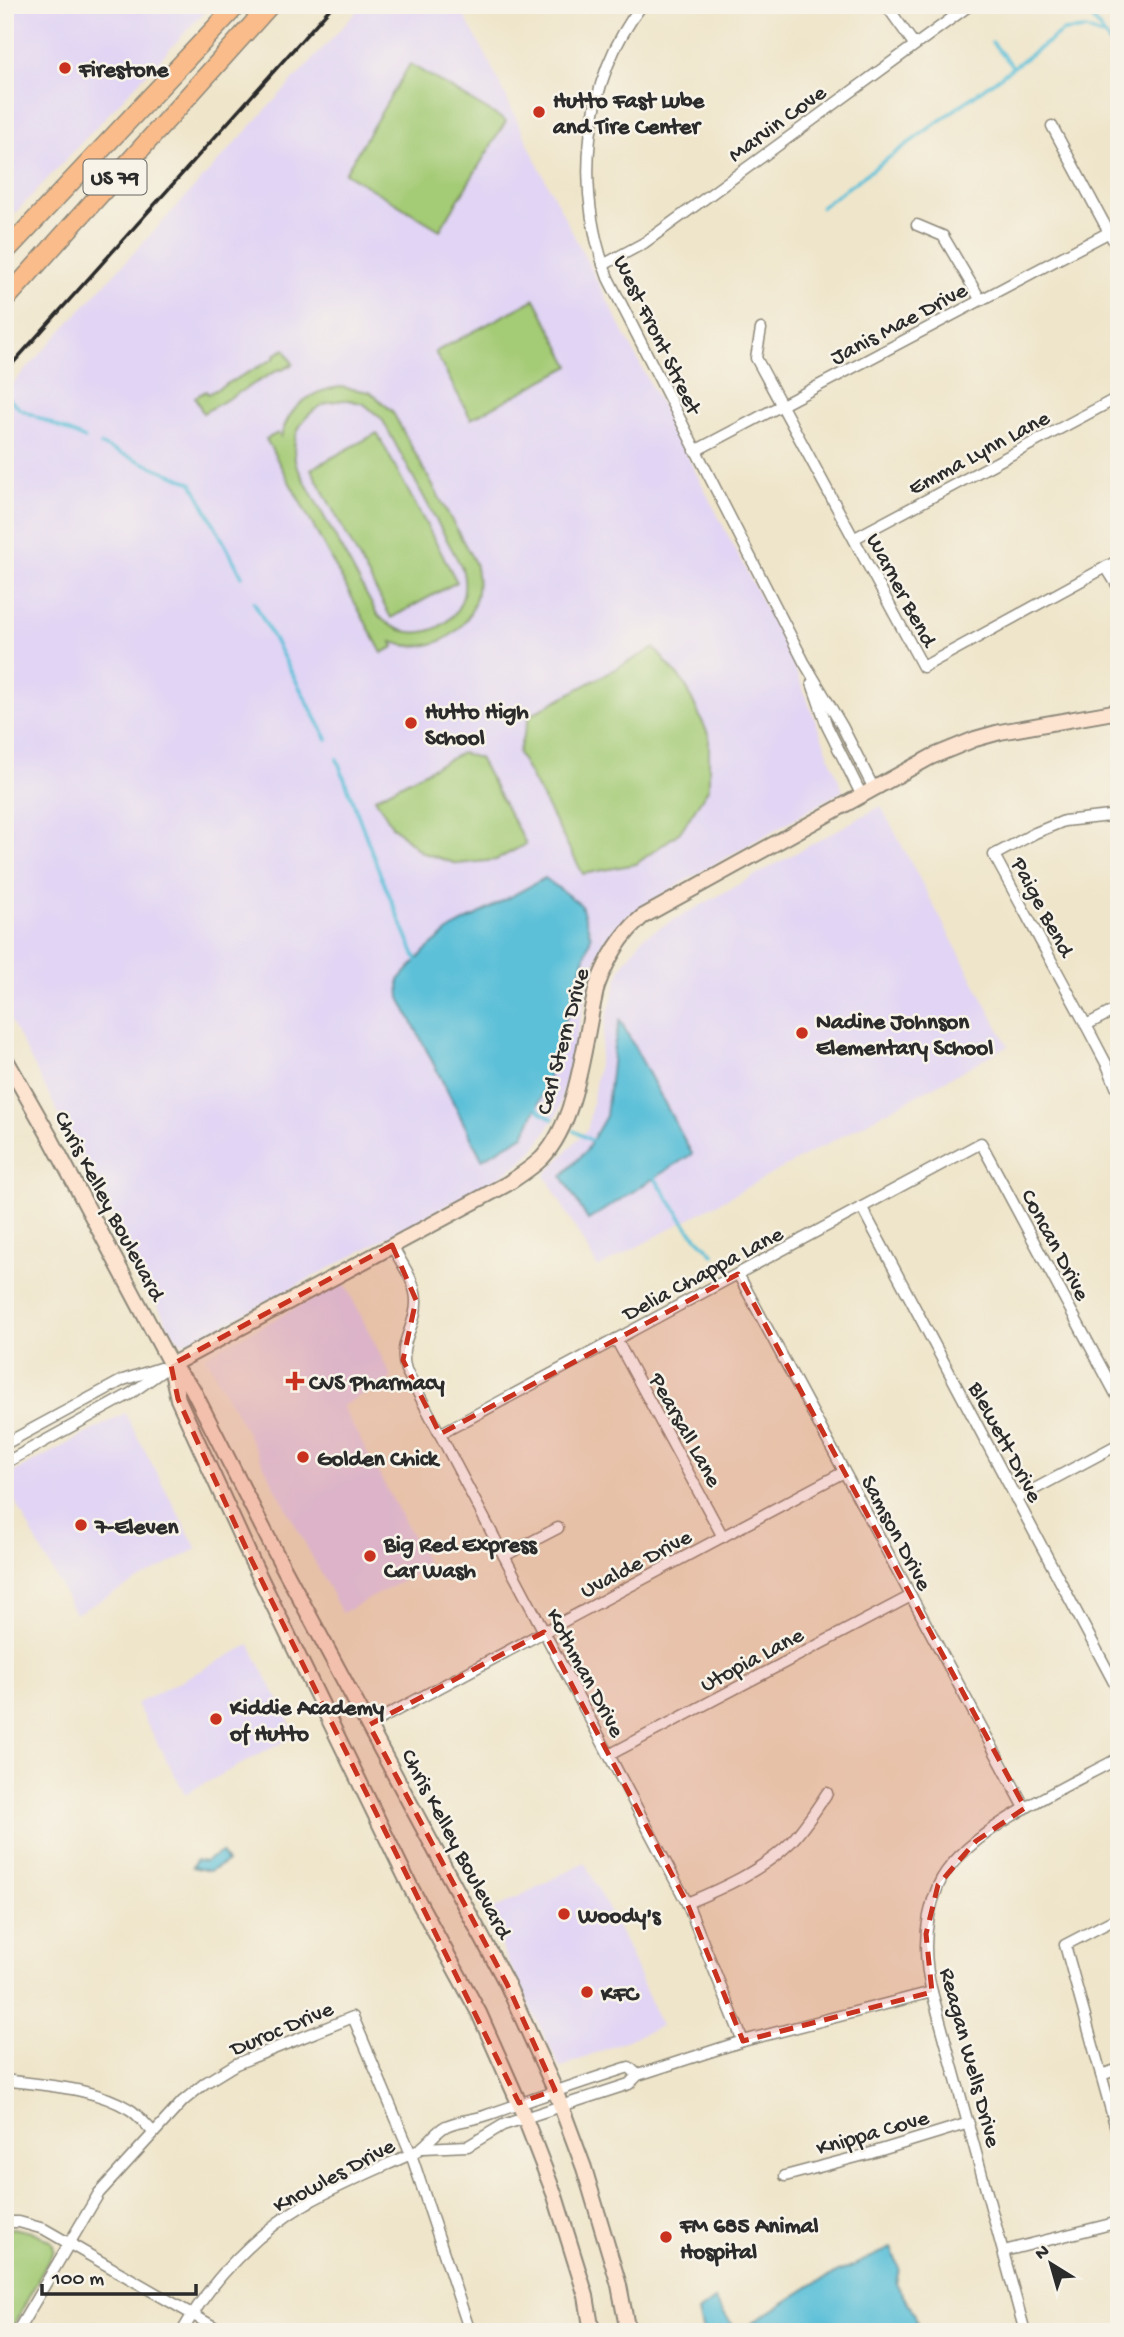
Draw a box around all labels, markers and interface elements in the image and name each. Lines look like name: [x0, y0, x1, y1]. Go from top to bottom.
place label: Firestone: [78, 58, 170, 85]
marker: Firestone: [57, 60, 73, 76]
street label: Marvin Cove: [724, 80, 833, 169]
place label: Hutto Fast Lube and Tire Center: [552, 89, 705, 142]
marker: Hutto Fast Lube and Tire Center: [531, 104, 547, 120]
road number: US 79: [83, 160, 146, 194]
street label: West Front Street: [606, 252, 707, 421]
street label: Janis Mae Drive: [827, 277, 974, 372]
street label: Emma Lynn Lane: [904, 405, 1056, 503]
street label: Warner Bend: [859, 529, 942, 653]
place label: Hutto High School: [425, 700, 529, 753]
marker: Hutto High School: [403, 715, 419, 731]
street label: Paige Bend: [1003, 852, 1079, 963]
street label: Carl Stern Drive: [532, 965, 597, 1118]
place label: Nadine Johnson Elementary School: [816, 1010, 993, 1063]
marker: Nadine Johnson Elementary School: [794, 1025, 810, 1041]
street label: Chris Kelley Boulevard: [46, 1107, 170, 1308]
street label: Concan Drive: [1013, 1185, 1095, 1307]
street label: Delia Chappa Lane: [617, 1221, 789, 1330]
street label: Pearsall Lane: [641, 1368, 727, 1493]
place label: CVS Pharmacy: [309, 1371, 445, 1398]
marker: CVS Pharmacy: [287, 1373, 303, 1389]
street label: Blewett Drive: [960, 1377, 1048, 1509]
place label: Golden Chick: [317, 1447, 441, 1474]
marker: Golden Chick: [295, 1449, 311, 1465]
street label: Samson Drive: [853, 1471, 937, 1597]
place label: 7-Eleven: [94, 1515, 179, 1542]
marker: 7-Eleven: [73, 1517, 89, 1533]
street label: Uvalde Drive: [576, 1524, 698, 1606]
place label: Big Red Express Car Wash: [383, 1533, 538, 1586]
marker: Big Red Express Car Wash: [362, 1548, 378, 1564]
street label: Kothman Drive: [539, 1605, 630, 1744]
street label: Utopia Lane: [696, 1622, 810, 1700]
place label: Kiddie Academy of Hutto: [229, 1696, 385, 1749]
marker: Kiddie Academy of Hutto: [208, 1711, 224, 1727]
street label: Chris Kelley Boulevard: [393, 1745, 517, 1946]
place label: Woody's: [577, 1904, 662, 1931]
marker: Woody's: [556, 1906, 572, 1922]
street label: Reagan Wells Drive: [932, 1965, 1006, 2152]
place label: KFC: [600, 1982, 640, 2009]
marker: KFC: [579, 1984, 595, 2000]
street label: Duroc Drive: [225, 1996, 339, 2065]
street label: Knippa Cove: [814, 2105, 933, 2163]
street label: Knowles Drive: [269, 2133, 401, 2221]
place label: FM 685 Animal Hospital: [679, 2214, 819, 2267]
north arrow: [1016, 2228, 1086, 2298]
marker: FM 685 Animal Hospital: [658, 2229, 674, 2245]
text: N: [1031, 2240, 1055, 2266]
scale bar: [42, 2253, 196, 2297]
text: 100 m: [51, 2268, 104, 2293]

